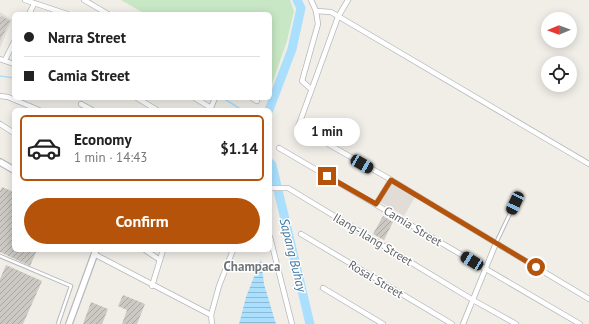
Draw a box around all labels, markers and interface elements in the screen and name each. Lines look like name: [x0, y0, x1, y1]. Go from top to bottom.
north arrow: [541, 12, 577, 48]
map controls: [541, 12, 577, 92]
text: Narra Street: [48, 28, 126, 47]
button: locate: [541, 56, 577, 92]
text: Camia Street: [48, 66, 130, 85]
callout: 1 min: [294, 118, 360, 146]
text: 1 min: [311, 123, 343, 140]
icon: car: [26, 130, 62, 166]
text: Economy: [74, 130, 132, 149]
text: $1.14: [220, 139, 258, 158]
text: 1 min · 14:43: [74, 149, 147, 166]
car: [349, 153, 375, 175]
route end: [318, 167, 336, 185]
car: [504, 190, 526, 216]
button: Confirm: [24, 198, 260, 244]
street label: Camia Street: [381, 203, 445, 249]
street label: Ilang-Ilang Street: [331, 209, 415, 269]
water label: Sapang Buhay: [276, 216, 311, 295]
car: [459, 250, 485, 272]
street label: Rosal Street: [346, 257, 406, 301]
district label: Champaca: [224, 258, 280, 275]
route start: [527, 258, 545, 276]

